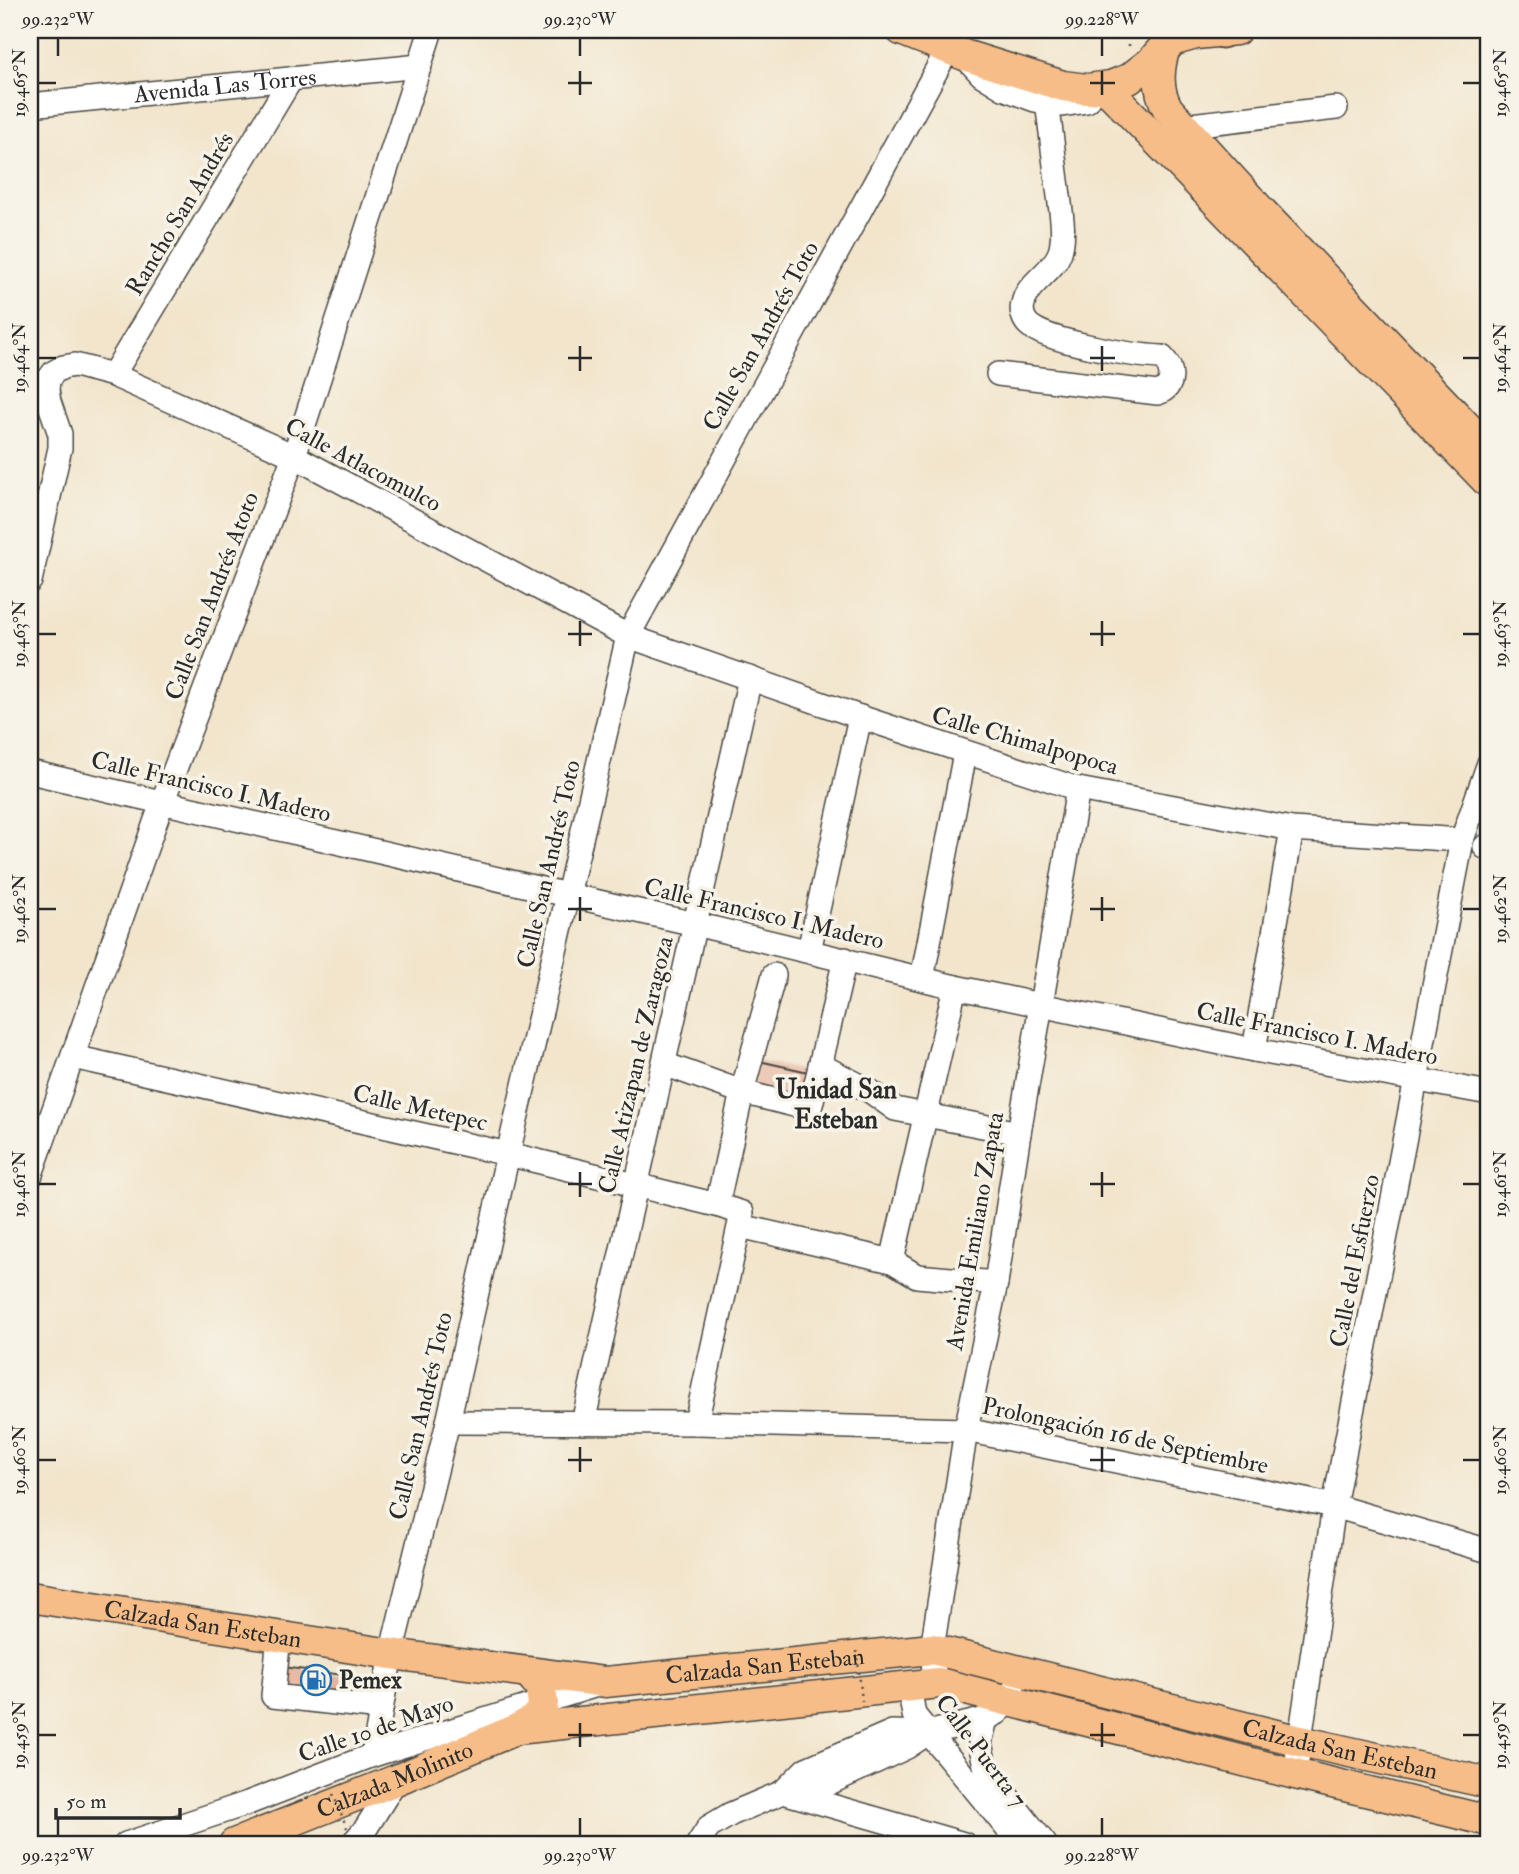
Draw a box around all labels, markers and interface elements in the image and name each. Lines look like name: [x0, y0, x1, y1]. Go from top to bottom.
text: 99.232°W: [20, 8, 95, 31]
text: 99.230°W: [542, 8, 617, 31]
text: 99.228°W: [1063, 8, 1139, 31]
text: 19.465°N: [8, 49, 31, 117]
text: 19.465°N: [1489, 49, 1512, 117]
street label: Avenida Las Torres: [131, 61, 318, 110]
street label: Rancho San Andrés: [119, 127, 241, 301]
street label: Calle San Andrés Toto: [696, 236, 826, 436]
text: 19.464°N: [8, 323, 31, 393]
text: 19.464°N: [1489, 323, 1512, 393]
street label: Calle Atlacomulco: [279, 411, 447, 519]
street label: Calle San Andrés Atoto: [158, 487, 266, 705]
text: 19.463°N: [8, 600, 31, 668]
text: 19.463°N: [1489, 600, 1512, 668]
street label: Calle Chimalpopoca: [928, 700, 1123, 783]
street label: Calle Francisco I. Madero: [88, 744, 334, 830]
street label: Calle San Andrés Toto: [510, 757, 588, 971]
street label: Calle Francisco I. Madero: [641, 871, 887, 957]
text: 19.462°N: [8, 874, 31, 944]
text: 19.462°N: [1489, 874, 1512, 944]
street label: Calle Atizapan de Zaragoza: [591, 932, 681, 1197]
street label: Calle Francisco I. Madero: [1194, 995, 1440, 1073]
district label: Unidad San Esteban: [775, 1074, 897, 1136]
street label: Calle Metepec: [350, 1077, 491, 1139]
street label: Avenida Emiliano Zapata: [939, 1108, 1011, 1354]
text: 19.461°N: [8, 1151, 31, 1217]
text: 19.461°N: [1489, 1151, 1512, 1217]
street label: Calle del Esfuerzo: [1323, 1172, 1387, 1350]
street label: Calle San Andrés Toto: [382, 1309, 460, 1523]
street label: Prolongación 16 de Septiembre: [979, 1390, 1271, 1482]
text: 19.460°N: [8, 1425, 31, 1495]
text: 19.460°N: [1489, 1425, 1512, 1495]
street label: Calzada San Esteban: [102, 1593, 304, 1655]
street label: Calzada San Esteban: [664, 1640, 866, 1691]
fuel station icon: Pemex: [299, 1663, 333, 1697]
place label: Pemex: [339, 1665, 402, 1696]
street label: Calle 10 de Mayo: [294, 1688, 458, 1770]
street label: Calle Puerta 7: [928, 1688, 1034, 1814]
text: 19.459°N: [8, 1701, 31, 1769]
text: 19.459°N: [1489, 1701, 1512, 1769]
street label: Calzada San Esteban: [1239, 1712, 1441, 1787]
street label: Calzada Molinito: [312, 1734, 478, 1825]
scale bar: [56, 1776, 180, 1820]
text: 50 m: [66, 1788, 107, 1815]
text: 99.232°W: [20, 1844, 95, 1867]
text: 99.230°W: [542, 1844, 617, 1867]
text: 99.228°W: [1063, 1844, 1139, 1867]

